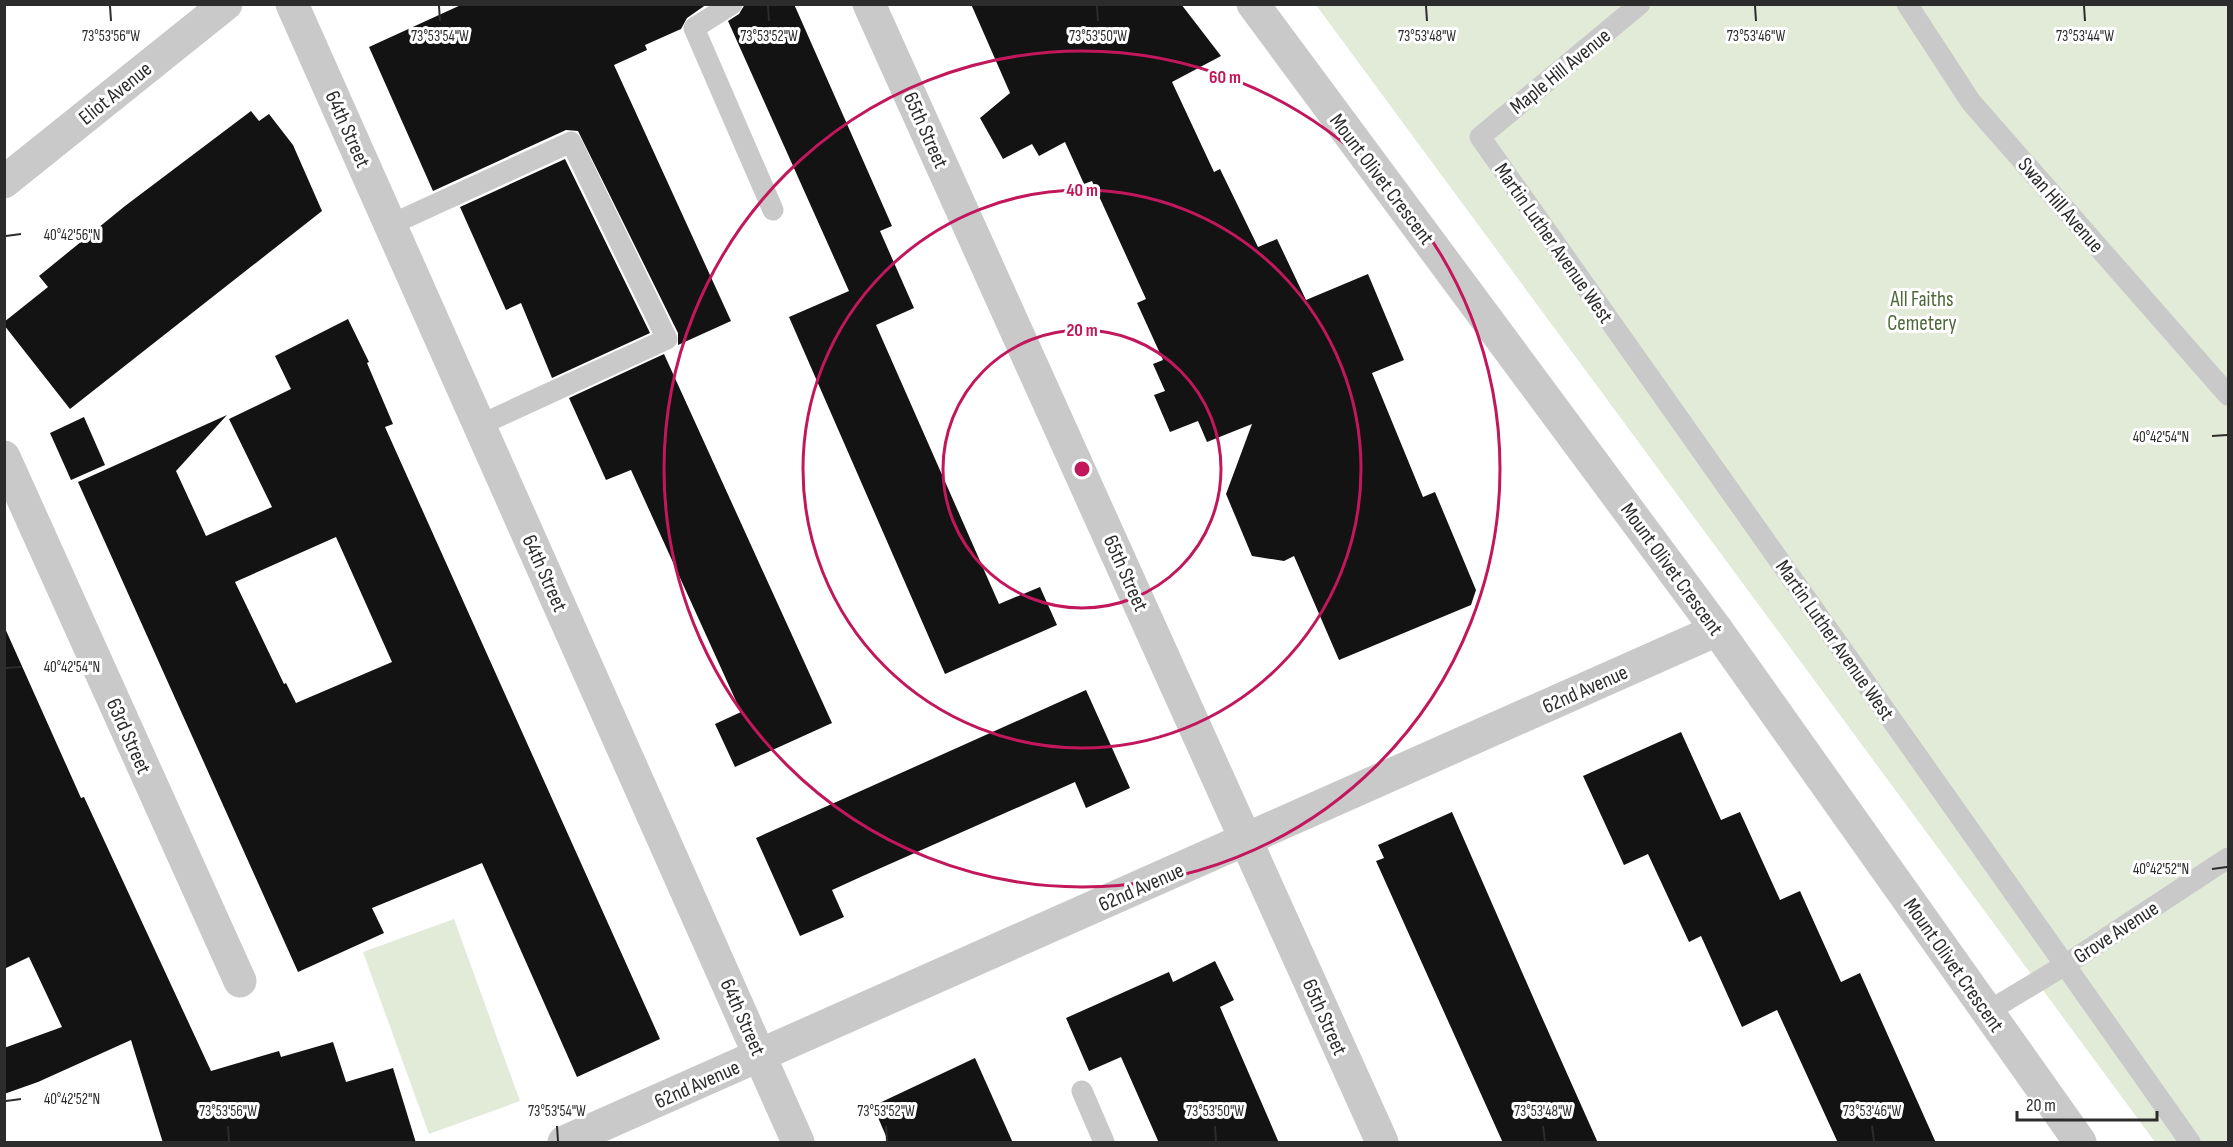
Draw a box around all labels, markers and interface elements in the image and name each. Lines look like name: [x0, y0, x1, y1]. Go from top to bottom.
street label: Maple Hill Avenue: [1505, 23, 1616, 119]
text: 73°53'56"W: [82, 27, 140, 46]
text: 73°53'54"W: [411, 27, 469, 46]
text: 73°53'52"W: [740, 27, 798, 46]
text: 73°53'50"W: [1069, 27, 1127, 46]
text: 73°53'48"W: [1398, 27, 1456, 46]
text: 73°53'46"W: [1727, 27, 1785, 46]
text: 73°53'44"W: [2056, 27, 2114, 46]
street label: Eliot Avenue: [74, 56, 157, 130]
text: 60 m: [1209, 67, 1241, 88]
street label: 64th Street: [320, 87, 376, 171]
street label: 65th Street: [898, 88, 953, 172]
street label: Mount Olivet Crescent: [1324, 109, 1439, 250]
street label: Swan Hill Avenue: [2012, 153, 2109, 258]
street label: Martin Luther Avenue West: [1489, 158, 1618, 328]
text: 40 m: [1066, 180, 1098, 201]
text: 40°42'56"N: [44, 226, 100, 245]
park label: All Faiths Cemetery: [1887, 287, 1957, 336]
text: 20 m: [1066, 320, 1098, 341]
text: 40°42'54"N: [2133, 428, 2189, 447]
centre of rings: [1072, 459, 1092, 479]
street label: Mount Olivet Crescent: [1615, 498, 1728, 640]
street label: 64th Street: [517, 531, 573, 615]
street label: 65th Street: [1098, 531, 1153, 615]
street label: Martin Luther Avenue West: [1770, 555, 1899, 725]
text: 40°42'54"N: [44, 658, 100, 677]
street label: 62nd Avenue: [1539, 660, 1632, 719]
street label: 63rd Street: [101, 695, 156, 778]
street label: 62nd Avenue: [1095, 858, 1188, 917]
text: 40°42'52"N: [2133, 860, 2189, 879]
street label: Mount Olivet Crescent: [1898, 894, 2009, 1037]
street label: Grove Avenue: [2069, 896, 2163, 969]
street label: 64th Street: [715, 975, 771, 1059]
street label: 65th Street: [1297, 975, 1352, 1059]
street label: 62nd Avenue: [651, 1055, 744, 1114]
scale bar: [2017, 1084, 2156, 1122]
text: 40°42'52"N: [44, 1090, 100, 1109]
text: 20 m: [2026, 1095, 2056, 1116]
text: 73°53'56"W: [199, 1102, 257, 1121]
text: 73°53'54"W: [528, 1102, 586, 1121]
text: 73°53'52"W: [857, 1102, 915, 1121]
text: 73°53'50"W: [1186, 1102, 1244, 1121]
text: 73°53'48"W: [1514, 1102, 1572, 1121]
text: 73°53'46"W: [1843, 1102, 1901, 1121]

